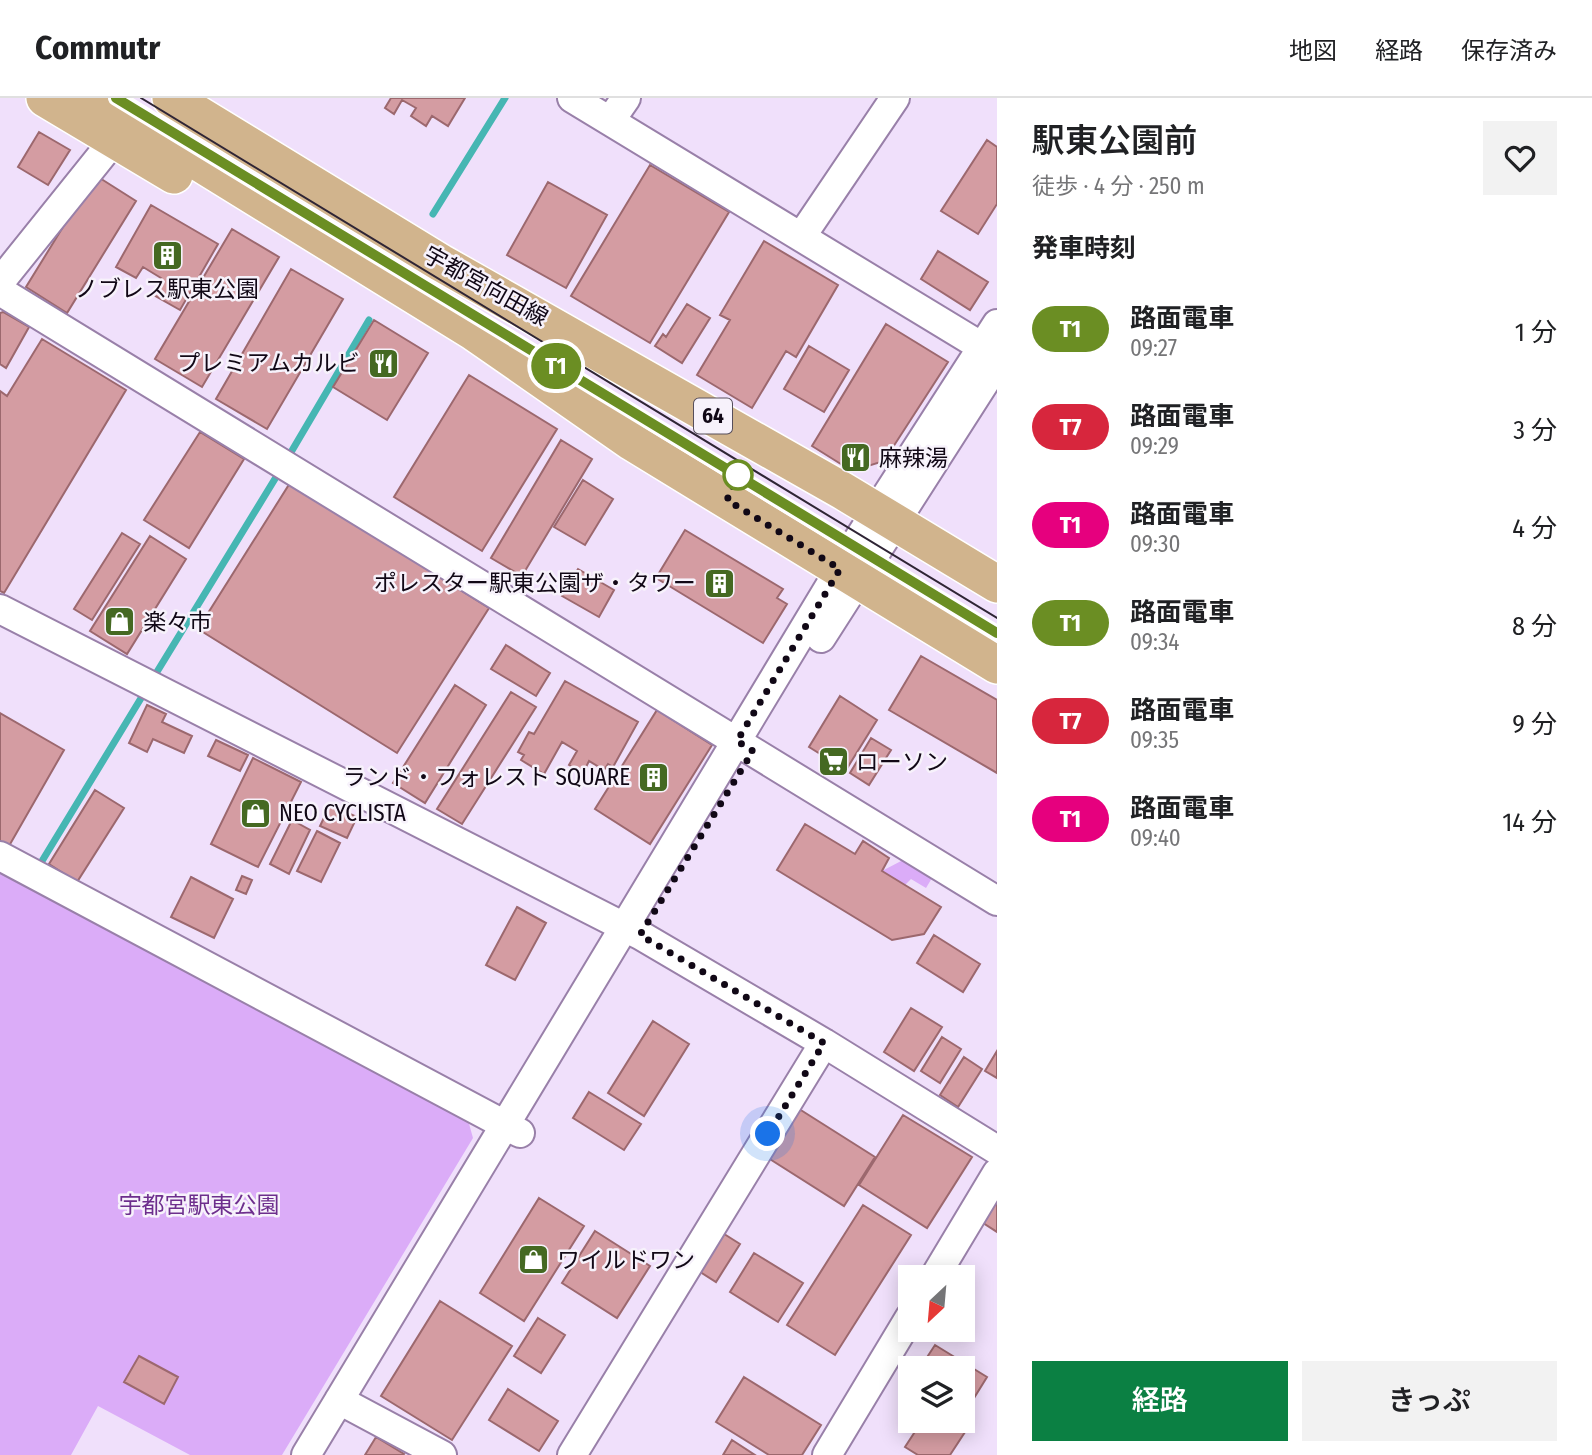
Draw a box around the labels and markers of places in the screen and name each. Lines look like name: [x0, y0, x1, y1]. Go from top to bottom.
building icon: ノブレス駅東公園: [150, 238, 184, 272]
place label: ノブレス駅東公園: [75, 275, 259, 303]
restaurant icon: プレミアムカルビ: [366, 346, 400, 380]
place label: プレミアムカルビ: [178, 349, 360, 377]
restaurant icon: 麻辣湯: [839, 441, 873, 475]
place label: 麻辣湯: [879, 444, 948, 472]
unlabelled marker: [723, 460, 753, 490]
building icon: ポレスター駅東公園ザ・タワー: [702, 566, 736, 600]
place label: ポレスター駅東公園ザ・タワー: [374, 569, 696, 597]
shop icon: 楽々市: [103, 605, 137, 639]
place label: 楽々市: [143, 608, 212, 636]
supermarket icon: ローソン: [816, 745, 850, 779]
place label: ローソン: [856, 748, 948, 776]
building icon: ランド・フォレスト SQUARE: [636, 760, 670, 794]
place label: ランド・フォレスト SQUARE: [343, 763, 630, 791]
shop icon: NEO CYCLISTA: [239, 796, 273, 830]
place label: NEO CYCLISTA: [279, 799, 406, 827]
shop icon: ワイルドワン: [517, 1243, 551, 1277]
place label: ワイルドワン: [557, 1246, 695, 1274]

